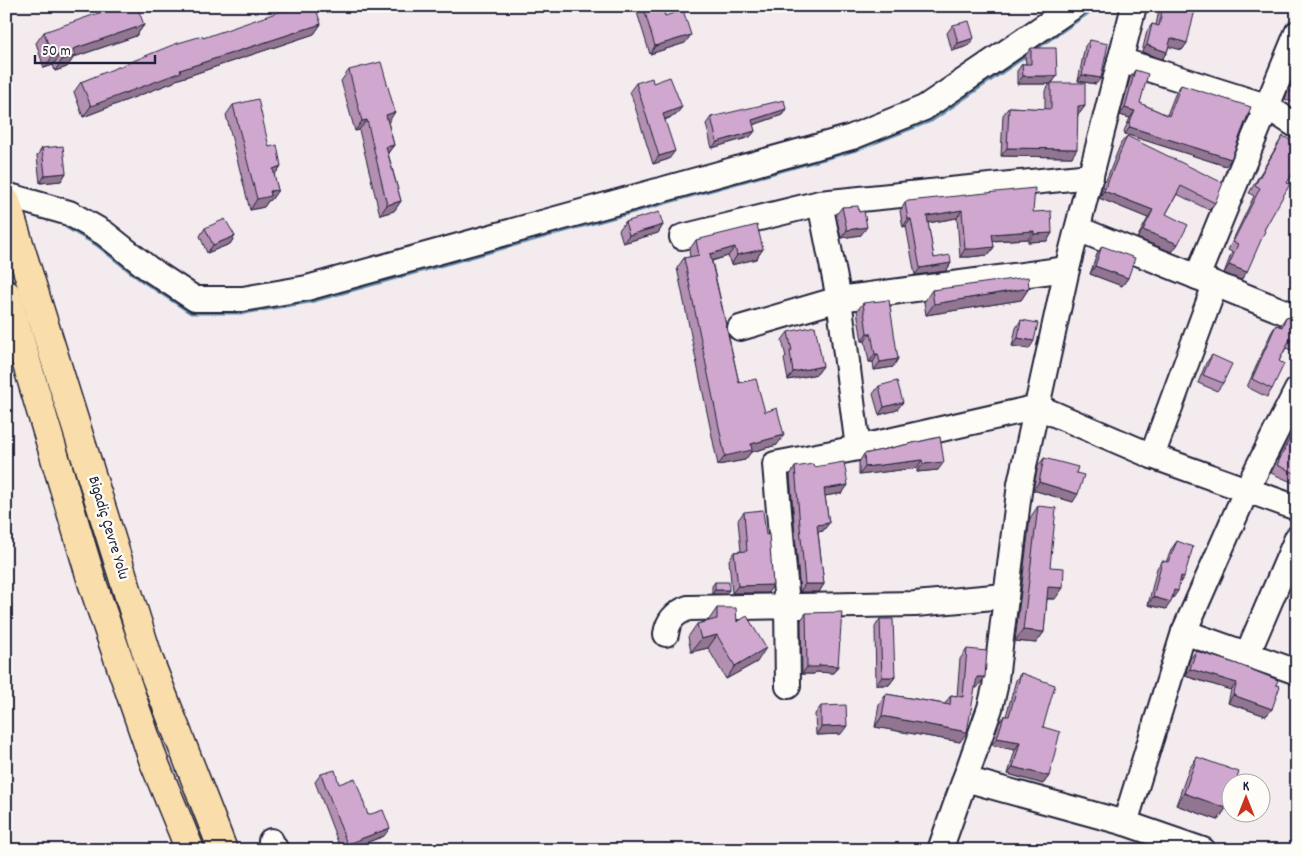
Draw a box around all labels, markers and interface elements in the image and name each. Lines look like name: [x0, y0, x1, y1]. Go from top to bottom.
scale bar: [35, 32, 155, 64]
text: 50 m: [42, 41, 71, 63]
street label: Bigadiç Çevre Yolu: [81, 473, 135, 583]
north arrow: [1220, 774, 1270, 824]
text: K: [1243, 777, 1250, 797]

